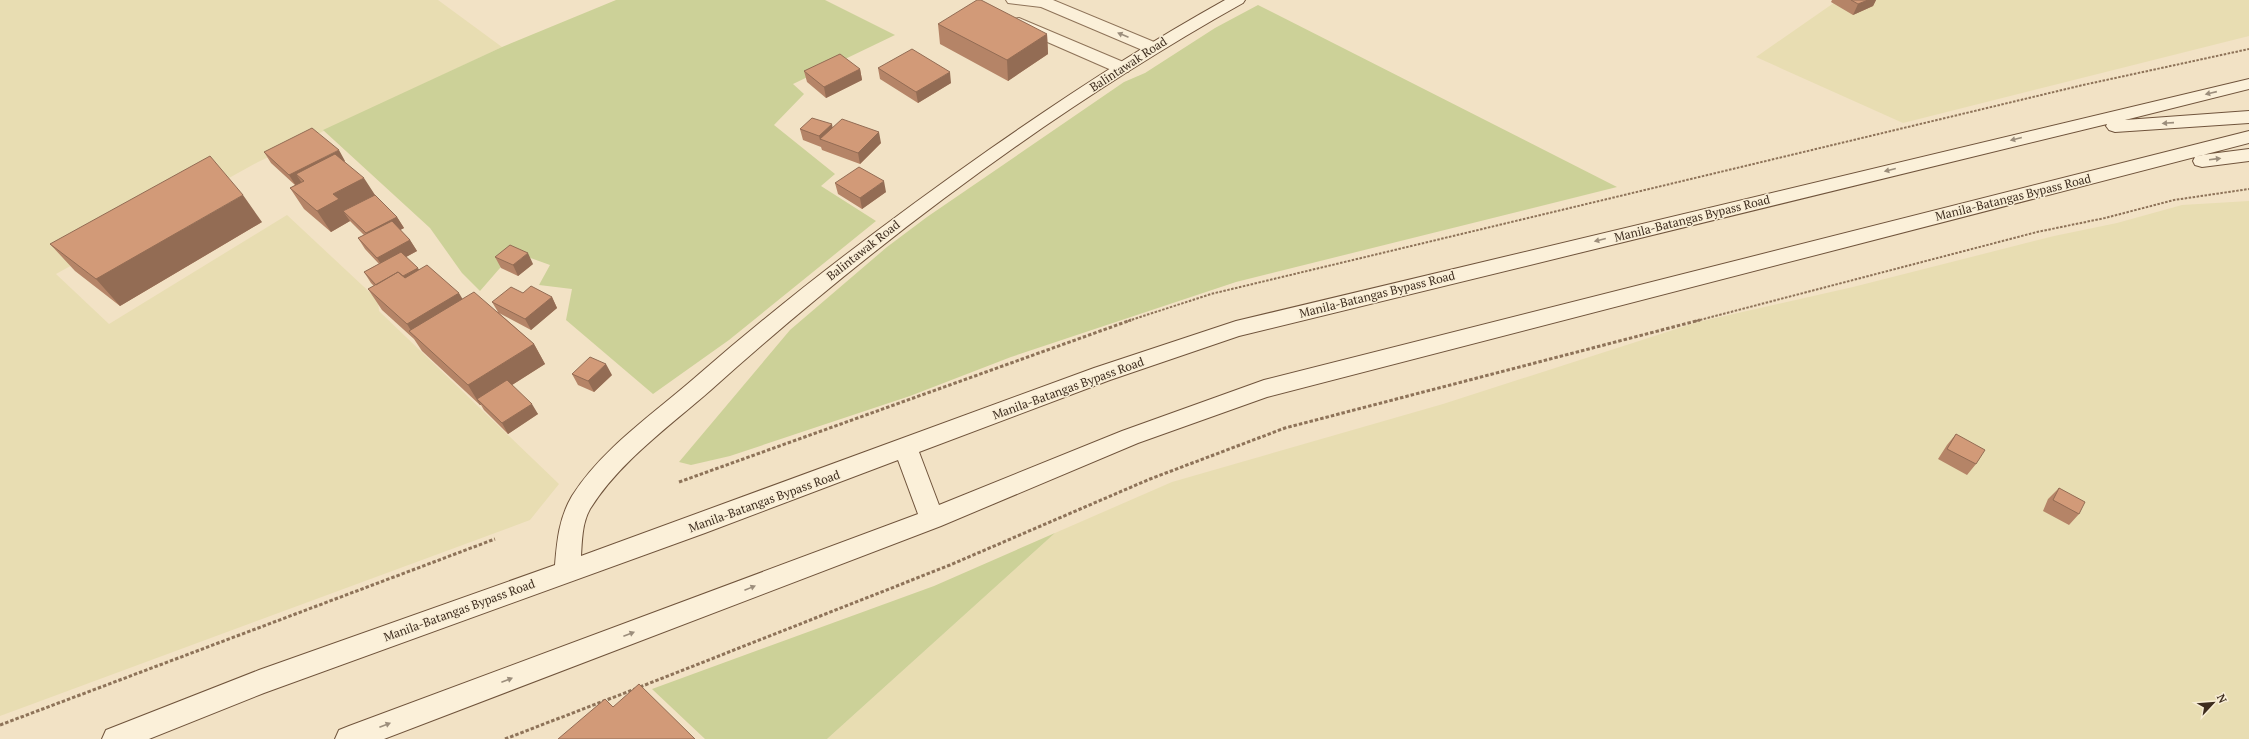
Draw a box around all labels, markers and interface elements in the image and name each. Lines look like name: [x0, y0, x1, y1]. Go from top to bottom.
one-way arrow: [1116, 31, 1128, 37]
street label: Balintawak Road: [1087, 33, 1170, 95]
one-way arrow: [2205, 90, 2217, 96]
one-way arrow: [2162, 119, 2174, 126]
one-way arrow: [2010, 136, 2022, 142]
one-way arrow: [2209, 156, 2222, 163]
one-way arrow: [1884, 167, 1896, 173]
street label: Manila-Batangas Bypass Road: [1934, 170, 2093, 224]
street label: Manila-Batangas Bypass Road: [1613, 191, 1772, 245]
street label: Balintawak Road: [823, 216, 903, 283]
one-way arrow: [1594, 237, 1606, 243]
street label: Manila-Batangas Bypass Road: [1298, 267, 1457, 321]
street label: Manila-Batangas Bypass Road: [990, 353, 1146, 422]
street label: Manila-Batangas Bypass Road: [686, 466, 842, 535]
street label: Manila-Batangas Bypass Road: [381, 575, 537, 644]
one-way arrow: [745, 585, 757, 591]
one-way arrow: [623, 631, 635, 637]
one-way arrow: [501, 676, 513, 682]
north arrow: [2193, 683, 2233, 723]
text: N: [2214, 692, 2230, 706]
one-way arrow: [379, 722, 391, 728]

